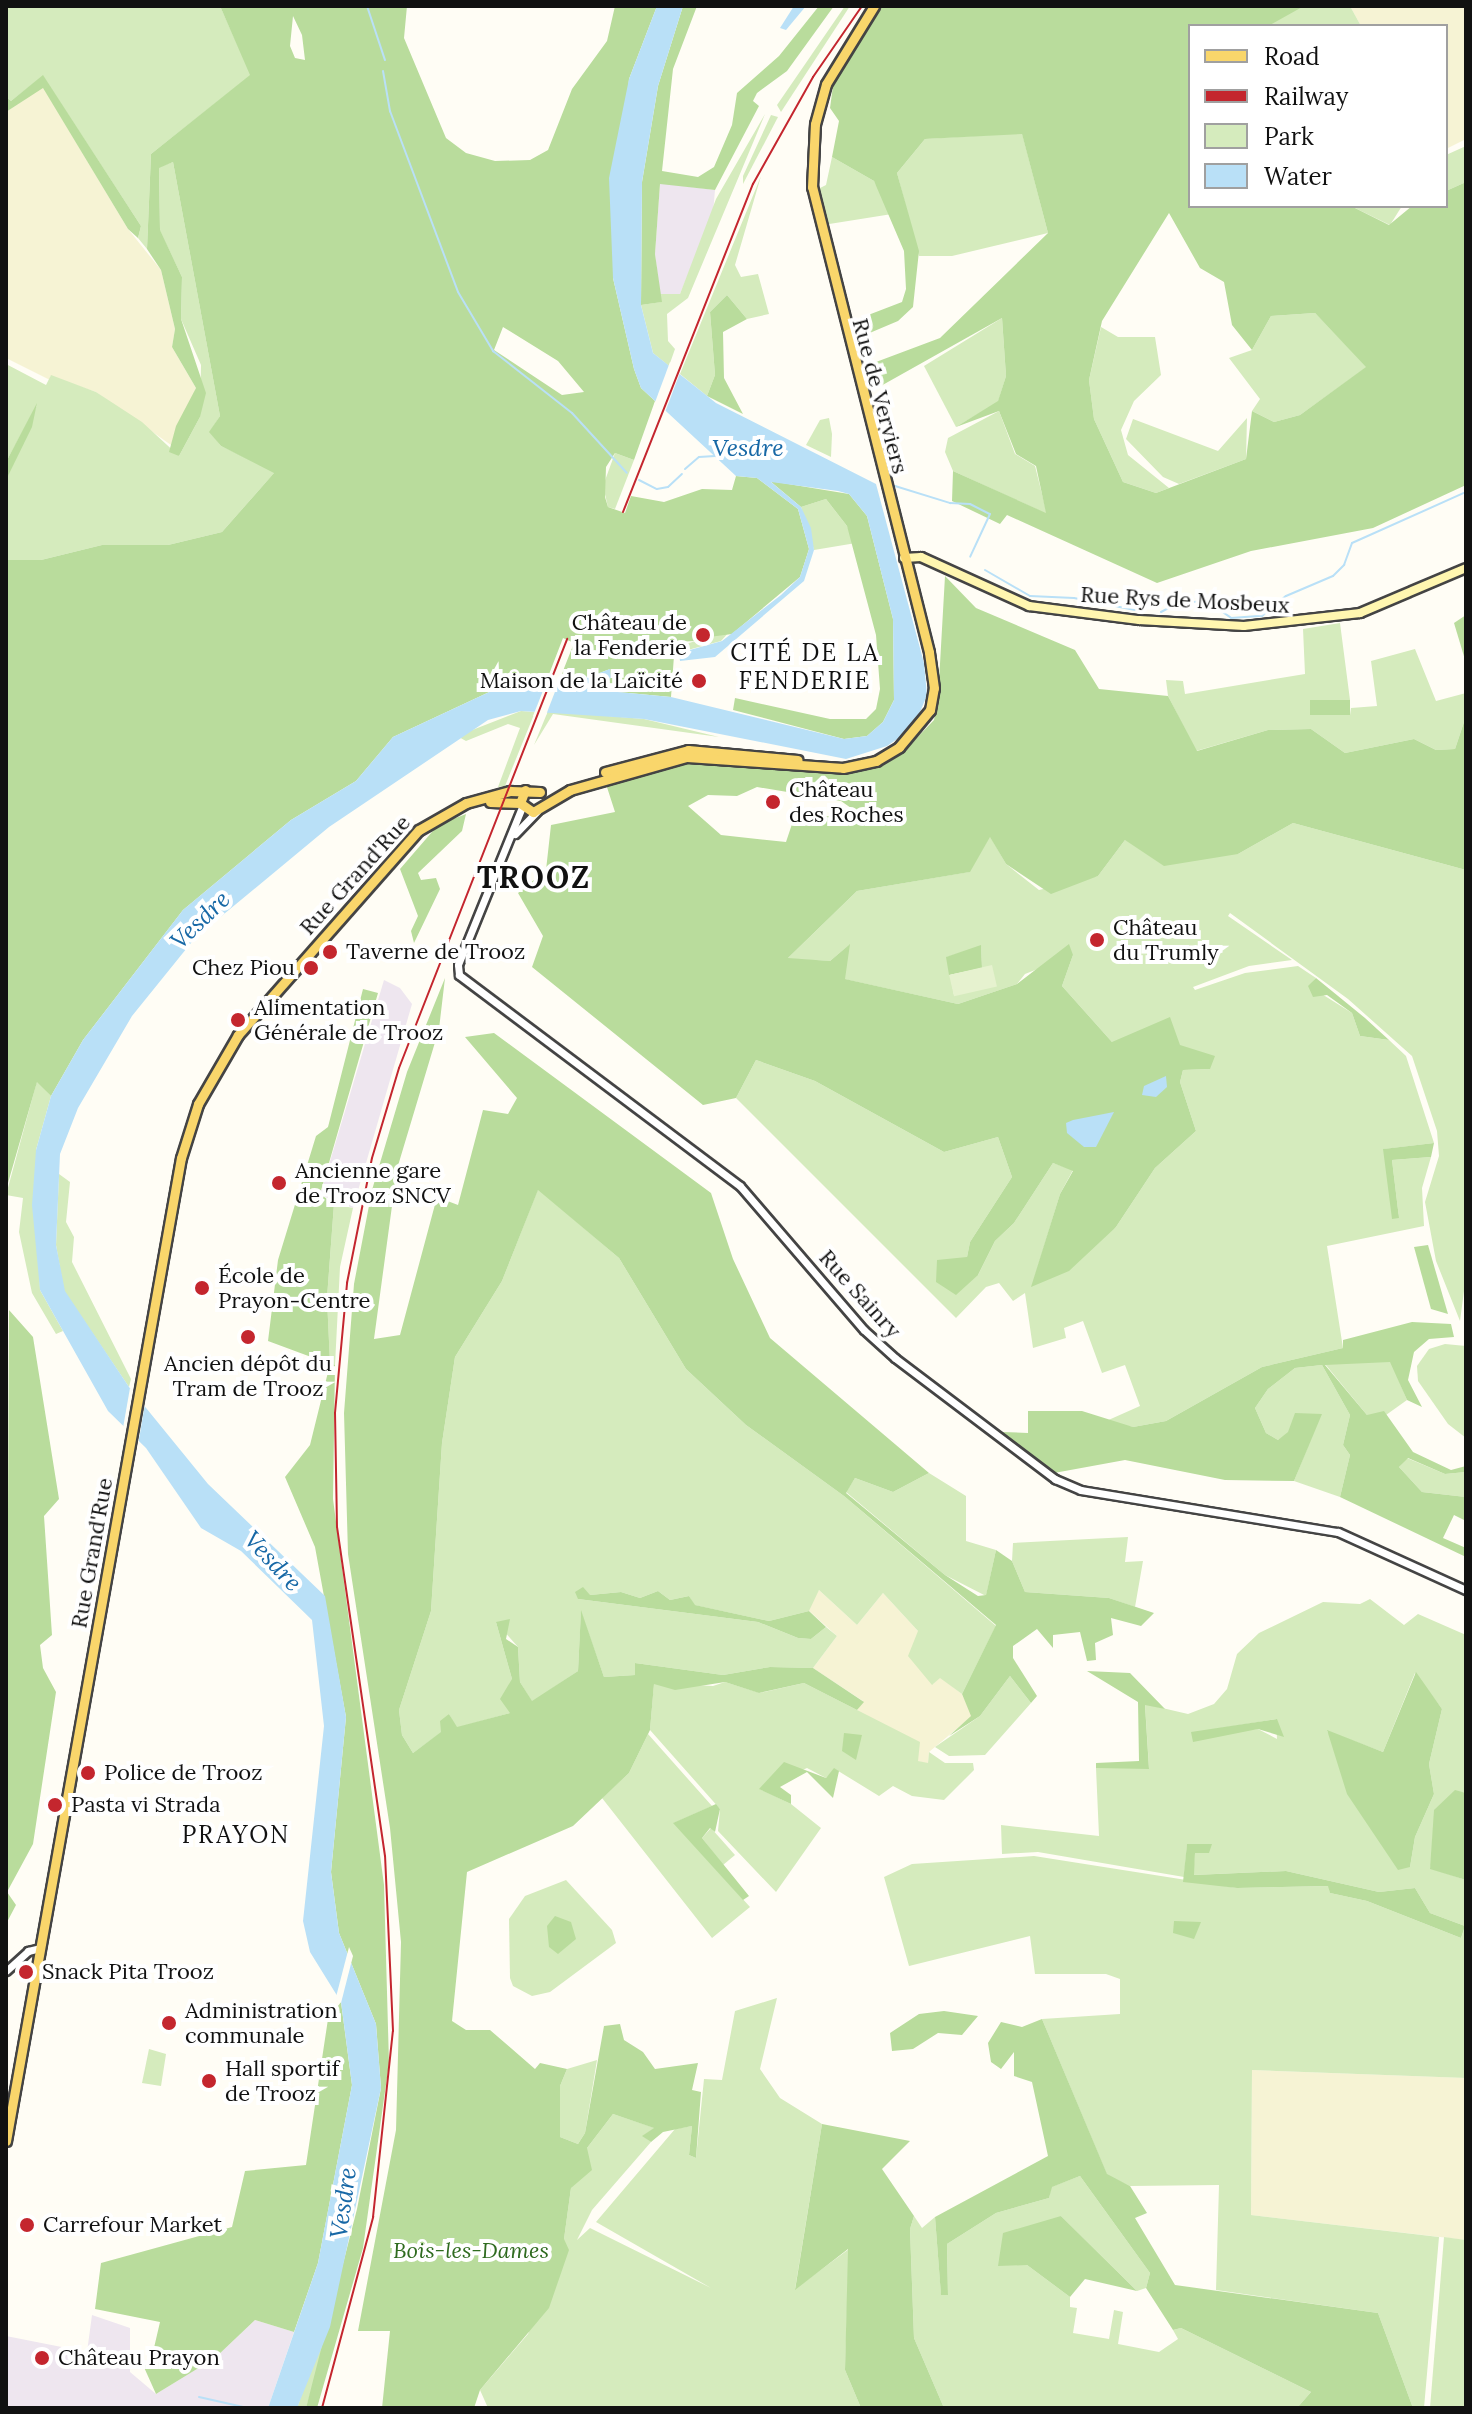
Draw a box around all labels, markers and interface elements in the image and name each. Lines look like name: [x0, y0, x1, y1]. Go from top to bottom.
legend: [1188, 24, 1448, 208]
text: Road: [1264, 41, 1320, 72]
text: Railway: [1264, 81, 1348, 112]
text: Park: [1264, 121, 1314, 152]
text: Water: [1264, 161, 1332, 192]
street label: Rue de Verviers: [847, 316, 913, 476]
water label: Vesdre: [712, 434, 784, 462]
street label: Rue Rys de Mosbeux: [1080, 581, 1290, 619]
place label: Château de la Fenderie: [572, 609, 687, 660]
marker: Château de la Fenderie: [694, 626, 712, 644]
district label: CITÉ DE LA FENDERIE: [730, 639, 880, 695]
place label: Maison de la Laïcité: [480, 668, 683, 694]
marker: Maison de la Laïcité: [690, 672, 708, 690]
place label: Château des Roches: [789, 776, 904, 828]
marker: Château des Roches: [764, 793, 782, 811]
street label: Rue Grand'Rue: [294, 810, 416, 940]
district label: TROOZ: [477, 859, 591, 895]
water label: Vesdre: [164, 885, 236, 955]
place label: Château du Trumly: [1113, 914, 1219, 966]
marker: Château du Trumly: [1088, 931, 1106, 949]
place label: Taverne de Trooz: [346, 939, 525, 965]
marker: Taverne de Trooz: [321, 943, 339, 961]
place label: Chez Piou: [192, 955, 295, 981]
marker: Chez Piou: [302, 959, 320, 977]
place label: Alimentation Générale de Trooz: [254, 994, 443, 1046]
marker: Alimentation Générale de Trooz: [229, 1011, 247, 1029]
place label: Ancienne gare de Trooz SNCV: [295, 1157, 451, 1208]
marker: Ancienne gare de Trooz SNCV: [270, 1174, 288, 1192]
street label: Rue Sainry: [814, 1244, 906, 1344]
place label: École de Prayon-Centre: [218, 1262, 370, 1314]
marker: École de Prayon-Centre: [193, 1279, 211, 1297]
marker: Ancien dépôt du Tram de Trooz: [239, 1328, 257, 1346]
place label: Ancien dépôt du Tram de Trooz: [164, 1350, 332, 1402]
street label: Rue Grand'Rue: [66, 1476, 118, 1630]
water label: Vesdre: [238, 1525, 308, 1597]
place label: Police de Trooz: [104, 1760, 262, 1786]
marker: Police de Trooz: [79, 1764, 97, 1782]
place label: Pasta vi Strada: [71, 1792, 221, 1818]
marker: Pasta vi Strada: [46, 1796, 64, 1814]
district label: PRAYON: [182, 1821, 290, 1849]
place label: Snack Pita Trooz: [42, 1959, 214, 1985]
marker: Snack Pita Trooz: [17, 1963, 35, 1981]
place label: Administration communale: [185, 1997, 338, 2048]
marker: Administration communale: [160, 2014, 178, 2032]
place label: Hall sportif de Trooz: [225, 2055, 339, 2106]
marker: Hall sportif de Trooz: [200, 2072, 218, 2090]
water label: Vesdre: [324, 2166, 362, 2240]
place label: Carrefour Market: [43, 2212, 222, 2238]
marker: Carrefour Market: [18, 2216, 36, 2234]
park label: Bois-les-Dames: [393, 2238, 549, 2264]
place label: Château Prayon: [58, 2345, 220, 2371]
marker: Château Prayon: [33, 2349, 51, 2367]

